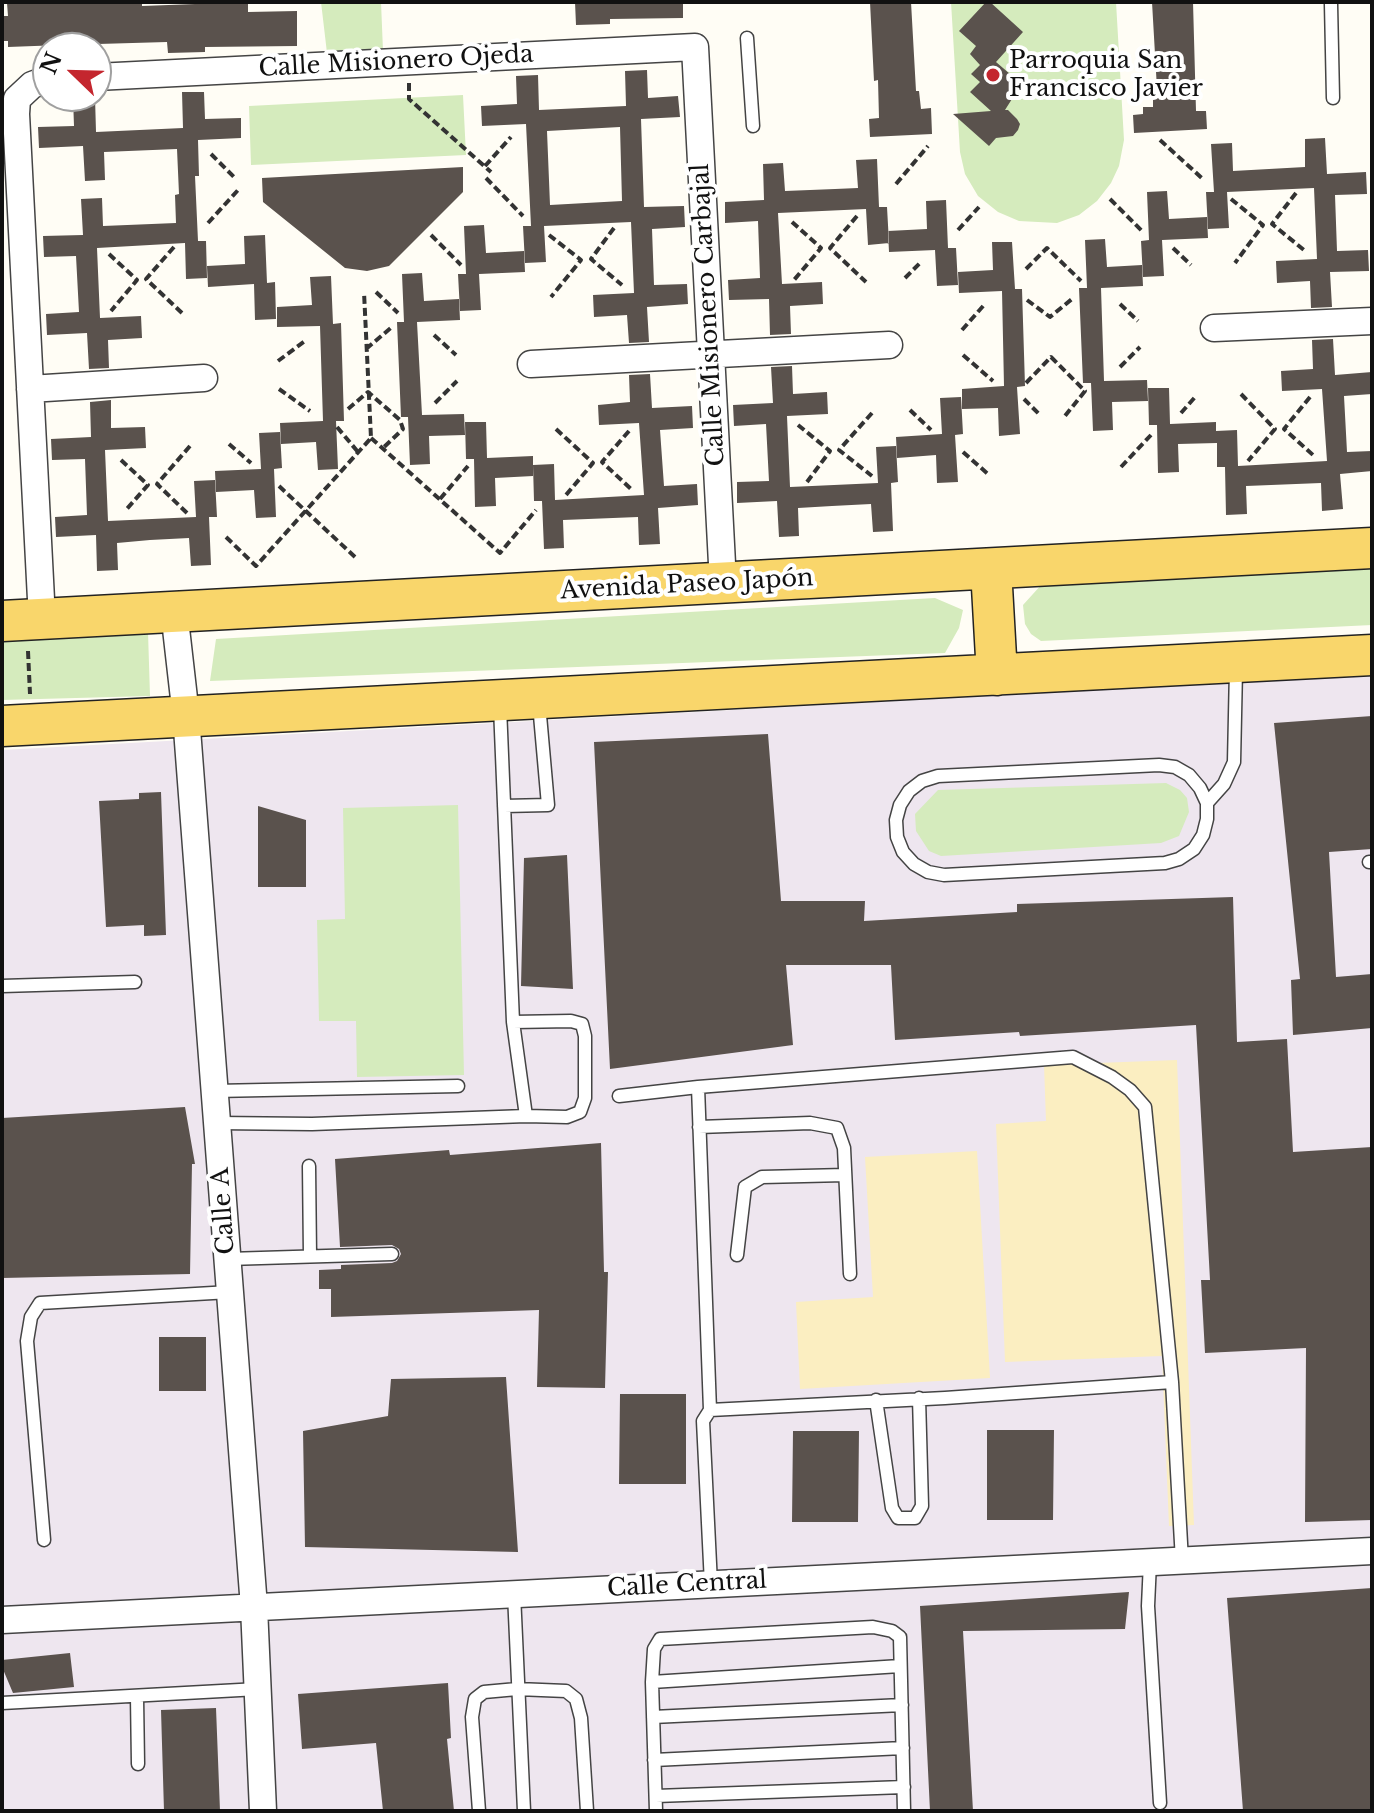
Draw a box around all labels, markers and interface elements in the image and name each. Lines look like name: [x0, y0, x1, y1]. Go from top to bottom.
north arrow: [32, 32, 112, 112]
street label: Calle Misionero Ojeda: [258, 40, 534, 84]
place label: Parroquia San Francisco Javier: [1009, 47, 1203, 103]
text: N: [35, 48, 68, 78]
marker: Parroquia San Francisco Javier: [984, 66, 1002, 84]
street label: Calle Misionero Carbajal: [687, 163, 731, 467]
street label: Avenida Paseo Japón: [560, 564, 814, 606]
street label: Calle A: [207, 1166, 241, 1256]
street label: Calle Central: [606, 1566, 768, 1604]

